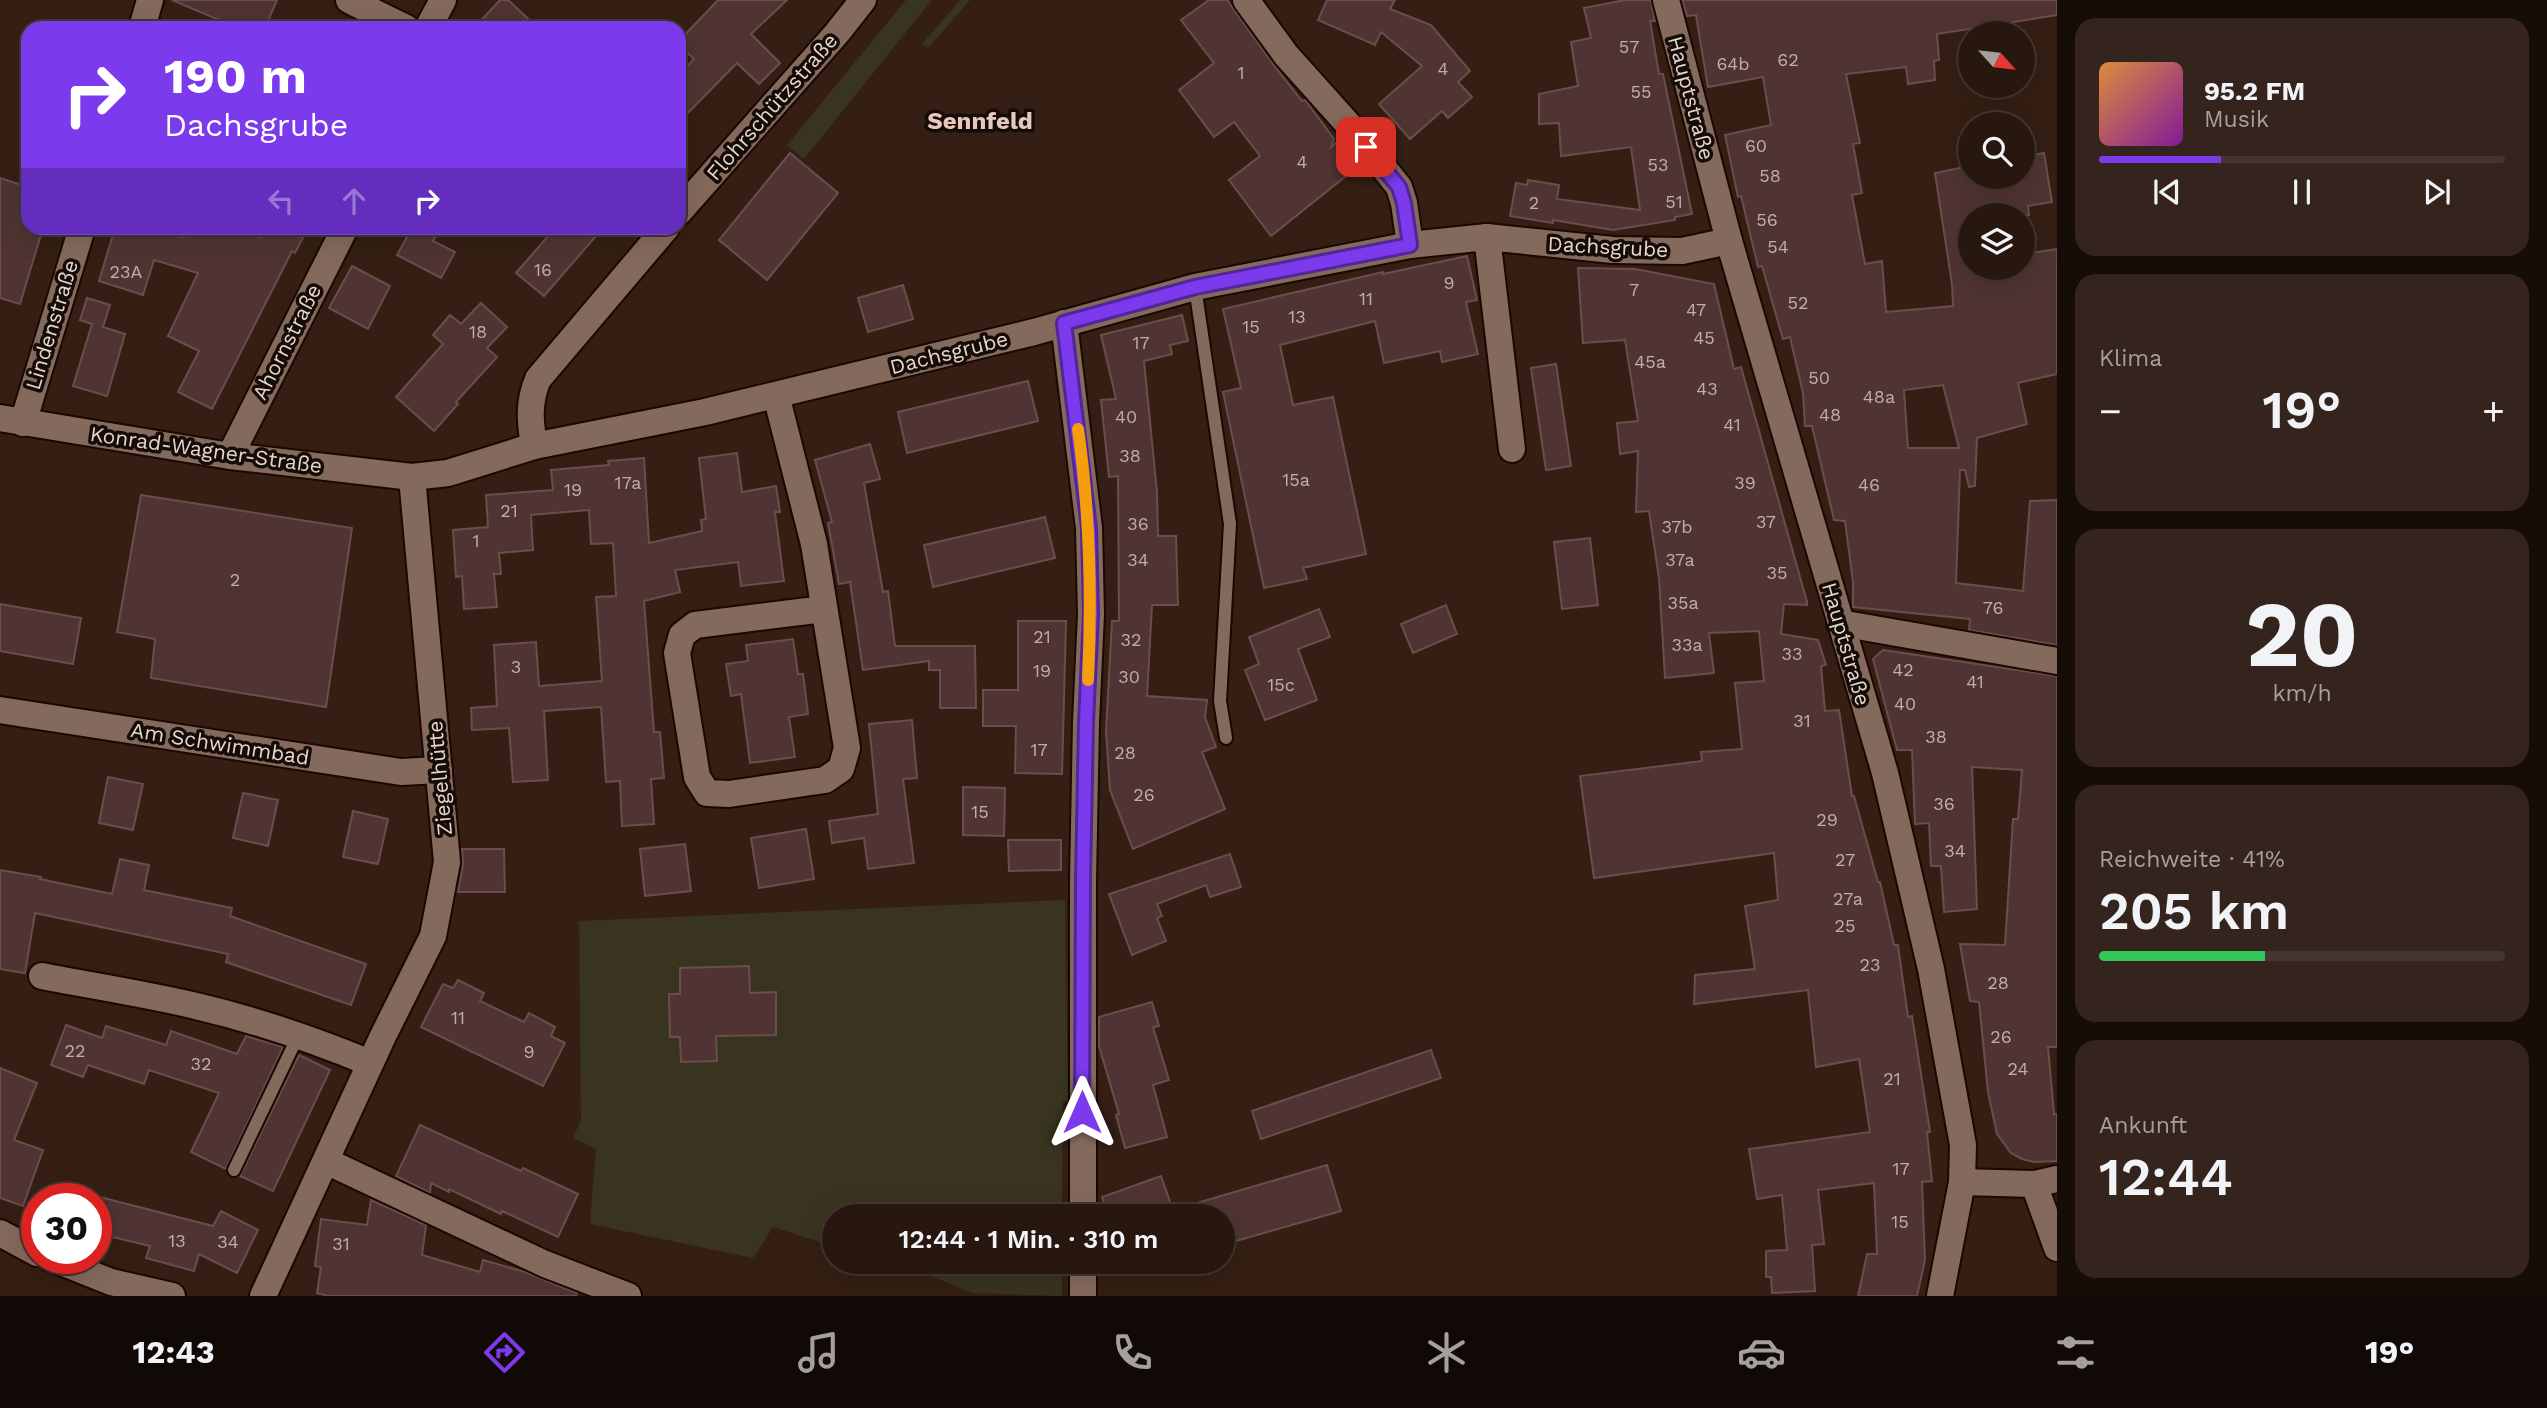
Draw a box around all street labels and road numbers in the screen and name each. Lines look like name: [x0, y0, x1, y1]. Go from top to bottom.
street label: Flohrschützstraße: [701, 28, 842, 185]
street label: Hauptstraße: [1663, 33, 1720, 162]
street label: Dachsgrube: [1547, 231, 1669, 262]
street label: Lindenstraße: [20, 257, 83, 393]
street label: Ahornstraße: [247, 280, 326, 404]
street label: Dachsgrube: [887, 326, 1011, 379]
street label: Konrad-Wagner-Straße: [88, 421, 324, 478]
street label: Hauptstraße: [1817, 579, 1876, 708]
street label: Am Schwimmbad: [129, 717, 311, 770]
street label: Ziegelhütte: [422, 720, 457, 836]

